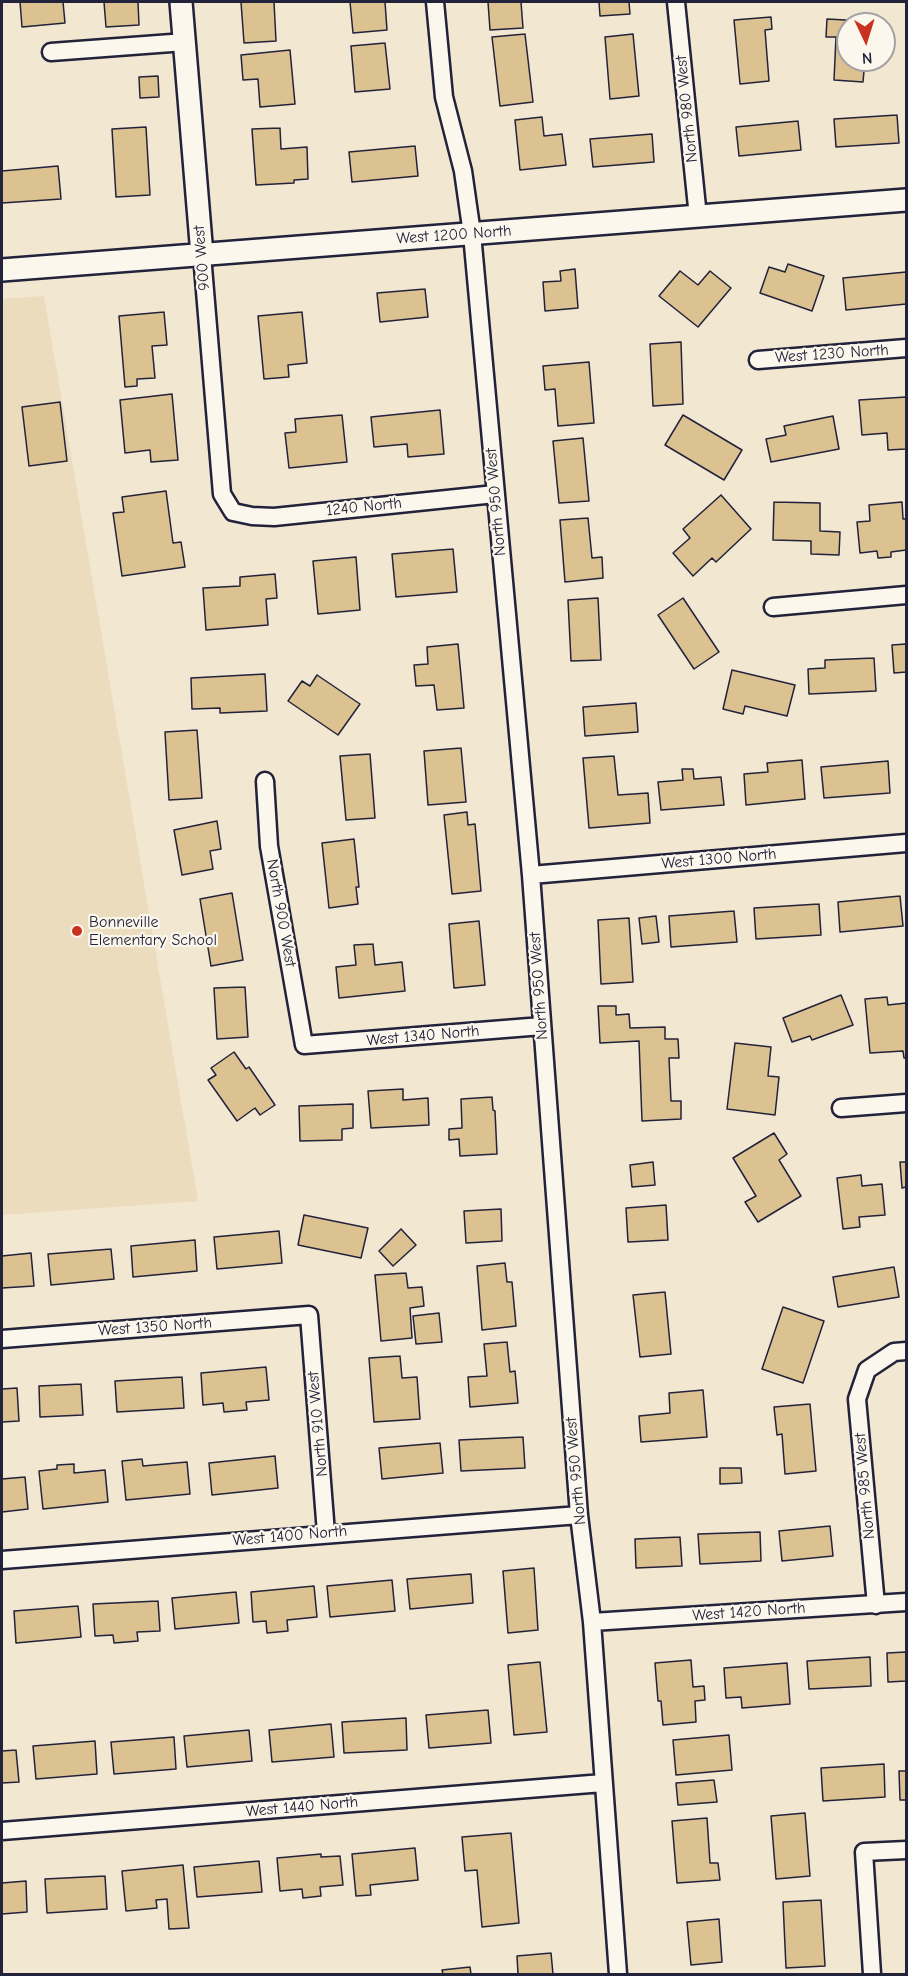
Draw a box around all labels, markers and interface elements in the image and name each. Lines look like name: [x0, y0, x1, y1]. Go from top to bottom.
north arrow: [836, 12, 896, 72]
text: N: [861, 49, 873, 67]
street label: North 980 West: [672, 54, 702, 164]
street label: West 1200 North: [396, 221, 512, 249]
street label: 900 West: [190, 225, 214, 291]
street label: West 1230 North: [775, 340, 889, 368]
street label: North 950 West: [482, 447, 510, 557]
street label: 1240 North: [325, 493, 403, 521]
street label: West 1300 North: [661, 844, 777, 874]
street label: North 900 West: [262, 858, 300, 968]
place label: Bonneville Elementary School: [89, 912, 217, 950]
marker: Bonneville Elementary School: [70, 924, 84, 938]
street label: North 950 West: [526, 931, 552, 1041]
street label: West 1340 North: [366, 1022, 480, 1050]
street label: West 1350 North: [97, 1313, 213, 1341]
street label: North 910 West: [304, 1370, 332, 1478]
street label: North 950 West: [562, 1416, 590, 1526]
street label: North 985 West: [851, 1432, 879, 1540]
street label: West 1400 North: [232, 1521, 348, 1551]
street label: West 1420 North: [692, 1598, 806, 1626]
street label: West 1440 North: [245, 1793, 359, 1821]

